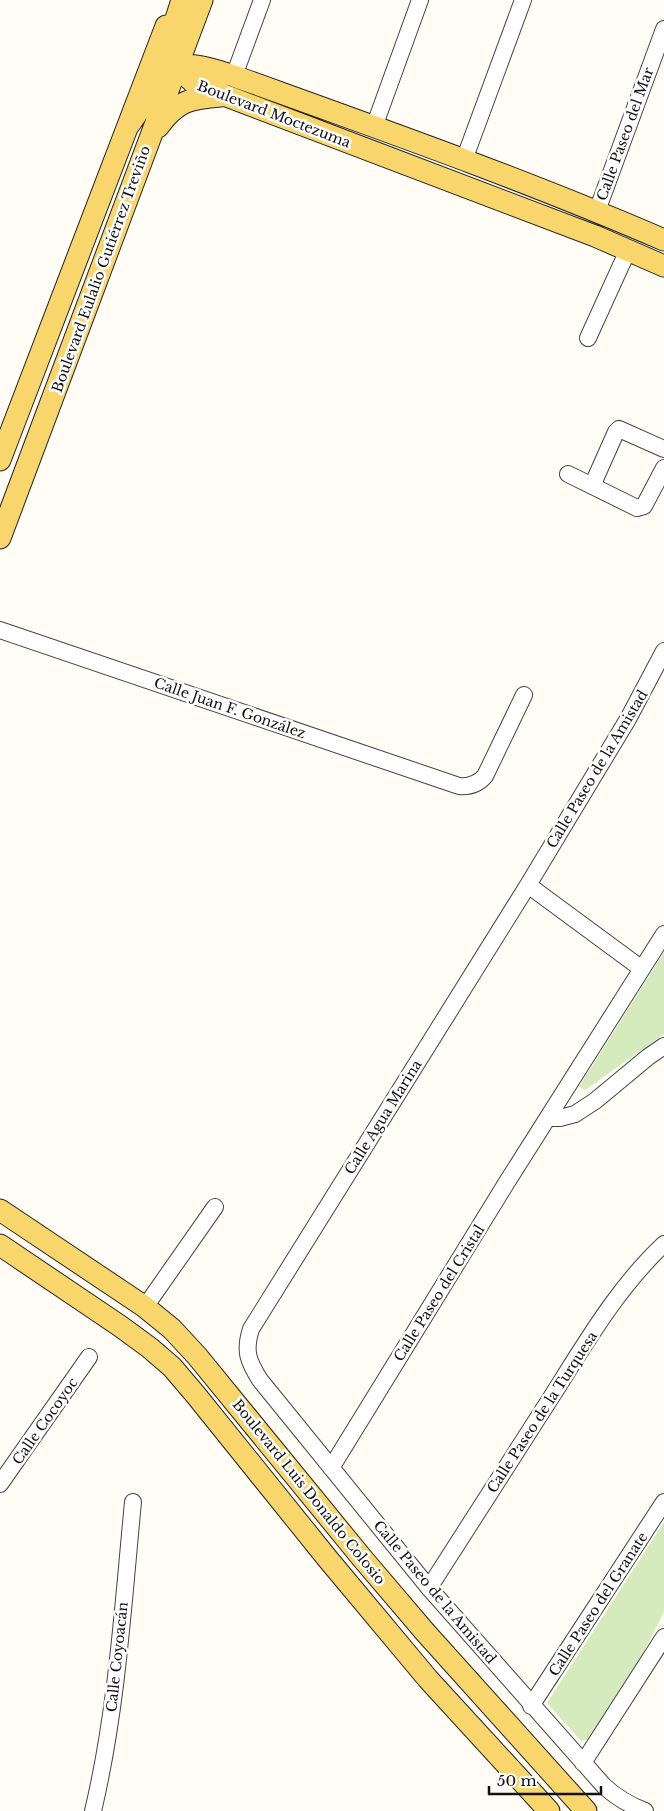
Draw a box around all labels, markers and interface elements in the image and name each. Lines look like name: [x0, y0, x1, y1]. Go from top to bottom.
street label: Calle Paseo del Mar: [592, 65, 658, 203]
street label: Boulevard Moctezuma: [195, 76, 353, 152]
street label: Boulevard Eulalio Gutiérrez Treviño: [48, 143, 154, 395]
street label: Calle Juan F. González: [152, 674, 308, 742]
street label: Calle Paseo de la Amistad: [543, 686, 652, 851]
street label: Calle Agua Marina: [340, 1056, 426, 1178]
street label: Calle Paseo del Cristal: [390, 1221, 489, 1365]
street label: Calle Paseo de la Turquesa: [483, 1328, 601, 1496]
street label: Calle Cocoyoc: [8, 1374, 82, 1468]
street label: Boulevard Luis Donaldo Colosio: [229, 1396, 389, 1588]
street label: Calle Paseo de la Amistad: [370, 1517, 501, 1668]
street label: Calle Paseo del Granate: [545, 1529, 651, 1679]
street label: Calle Coyoacán: [102, 1601, 132, 1713]
scale bar: [489, 1764, 602, 1796]
text: 50 m: [497, 1771, 537, 1790]

